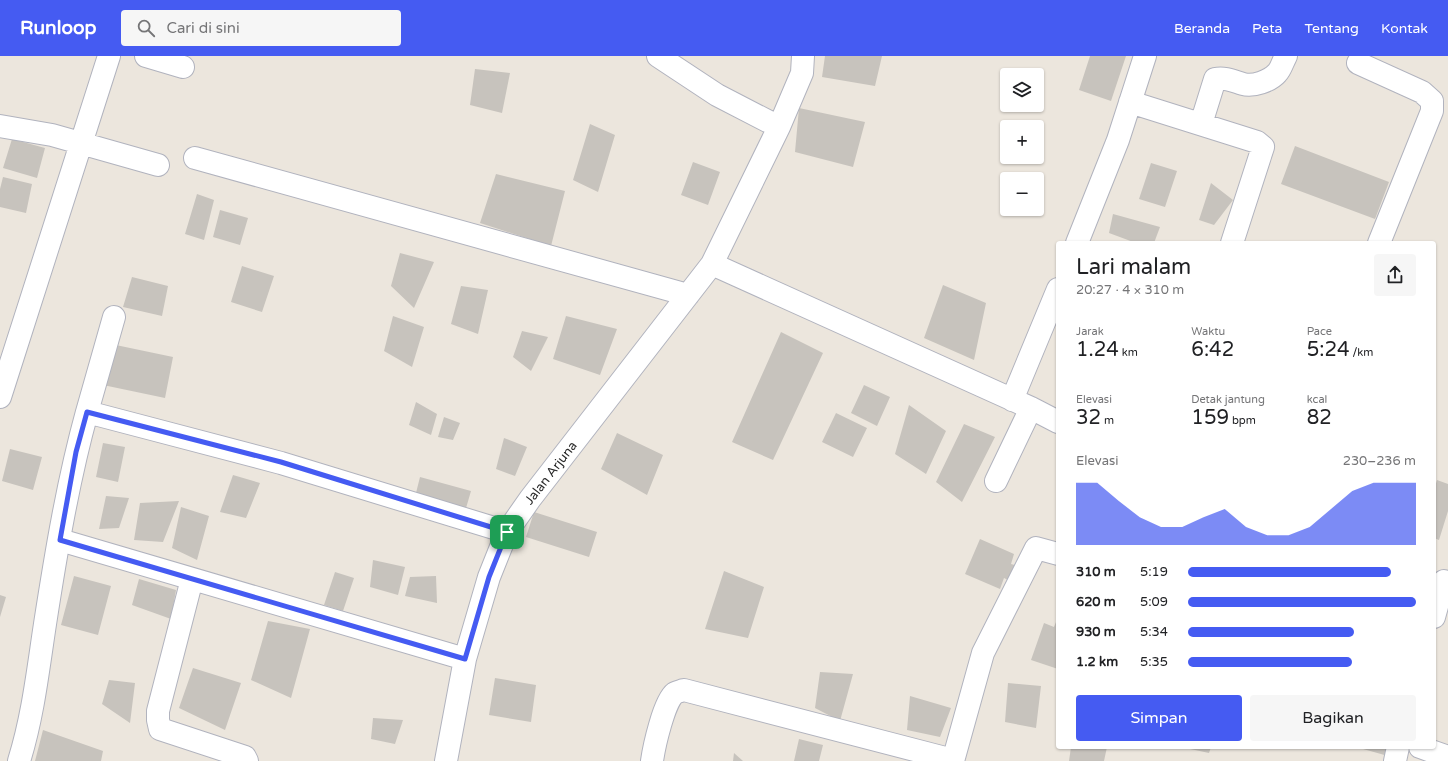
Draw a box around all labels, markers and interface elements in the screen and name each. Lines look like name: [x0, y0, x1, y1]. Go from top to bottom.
search box: [121, 10, 401, 46]
text: Runloop: [20, 17, 97, 39]
icon: search: [135, 17, 157, 39]
text: Cari di sini: [167, 19, 240, 37]
text: Beranda: [1174, 20, 1230, 37]
text: Peta: [1252, 20, 1282, 37]
text: Tentang: [1304, 20, 1359, 37]
text: Kontak: [1381, 20, 1428, 37]
map controls: [1000, 68, 1044, 216]
button: layers: [1000, 68, 1044, 112]
button: +: [1000, 120, 1044, 164]
button: −: [1000, 172, 1044, 216]
text: Lari malam: [1076, 254, 1191, 280]
button: share: [1374, 254, 1416, 296]
text: 20:27 · 4 × 310 m: [1076, 282, 1184, 298]
text: Jarak: [1076, 325, 1104, 338]
text: Waktu: [1191, 325, 1225, 338]
text: Pace: [1307, 325, 1332, 338]
text: 1.24: [1076, 338, 1119, 362]
text: 6:42: [1191, 338, 1234, 362]
text: 5:24: [1307, 338, 1350, 362]
text: km: [1119, 346, 1138, 359]
text: /km: [1350, 346, 1373, 359]
text: Elevasi: [1076, 393, 1112, 406]
text: Detak jantung: [1191, 393, 1265, 406]
text: kcal: [1307, 393, 1327, 406]
text: 32: [1076, 406, 1101, 430]
text: 159: [1191, 406, 1229, 430]
text: 82: [1307, 406, 1332, 430]
text: m: [1101, 414, 1114, 427]
text: bpm: [1229, 414, 1256, 427]
street label: Jalan Arjuna: [521, 438, 581, 508]
text: Elevasi: [1076, 453, 1118, 469]
text: 230–236 m: [1343, 453, 1416, 469]
pin: [490, 515, 524, 549]
icon: arrive: [496, 521, 518, 543]
text: 310 m: [1076, 564, 1116, 580]
text: 5:19: [1140, 564, 1168, 580]
text: 620 m: [1076, 594, 1116, 610]
text: 5:09: [1140, 594, 1168, 610]
text: 930 m: [1076, 624, 1116, 640]
text: 5:34: [1140, 624, 1168, 640]
text: 1.2 km: [1076, 654, 1118, 670]
text: 5:35: [1140, 654, 1168, 670]
button: Simpan: [1076, 695, 1242, 741]
button: Bagikan: [1250, 695, 1416, 741]

